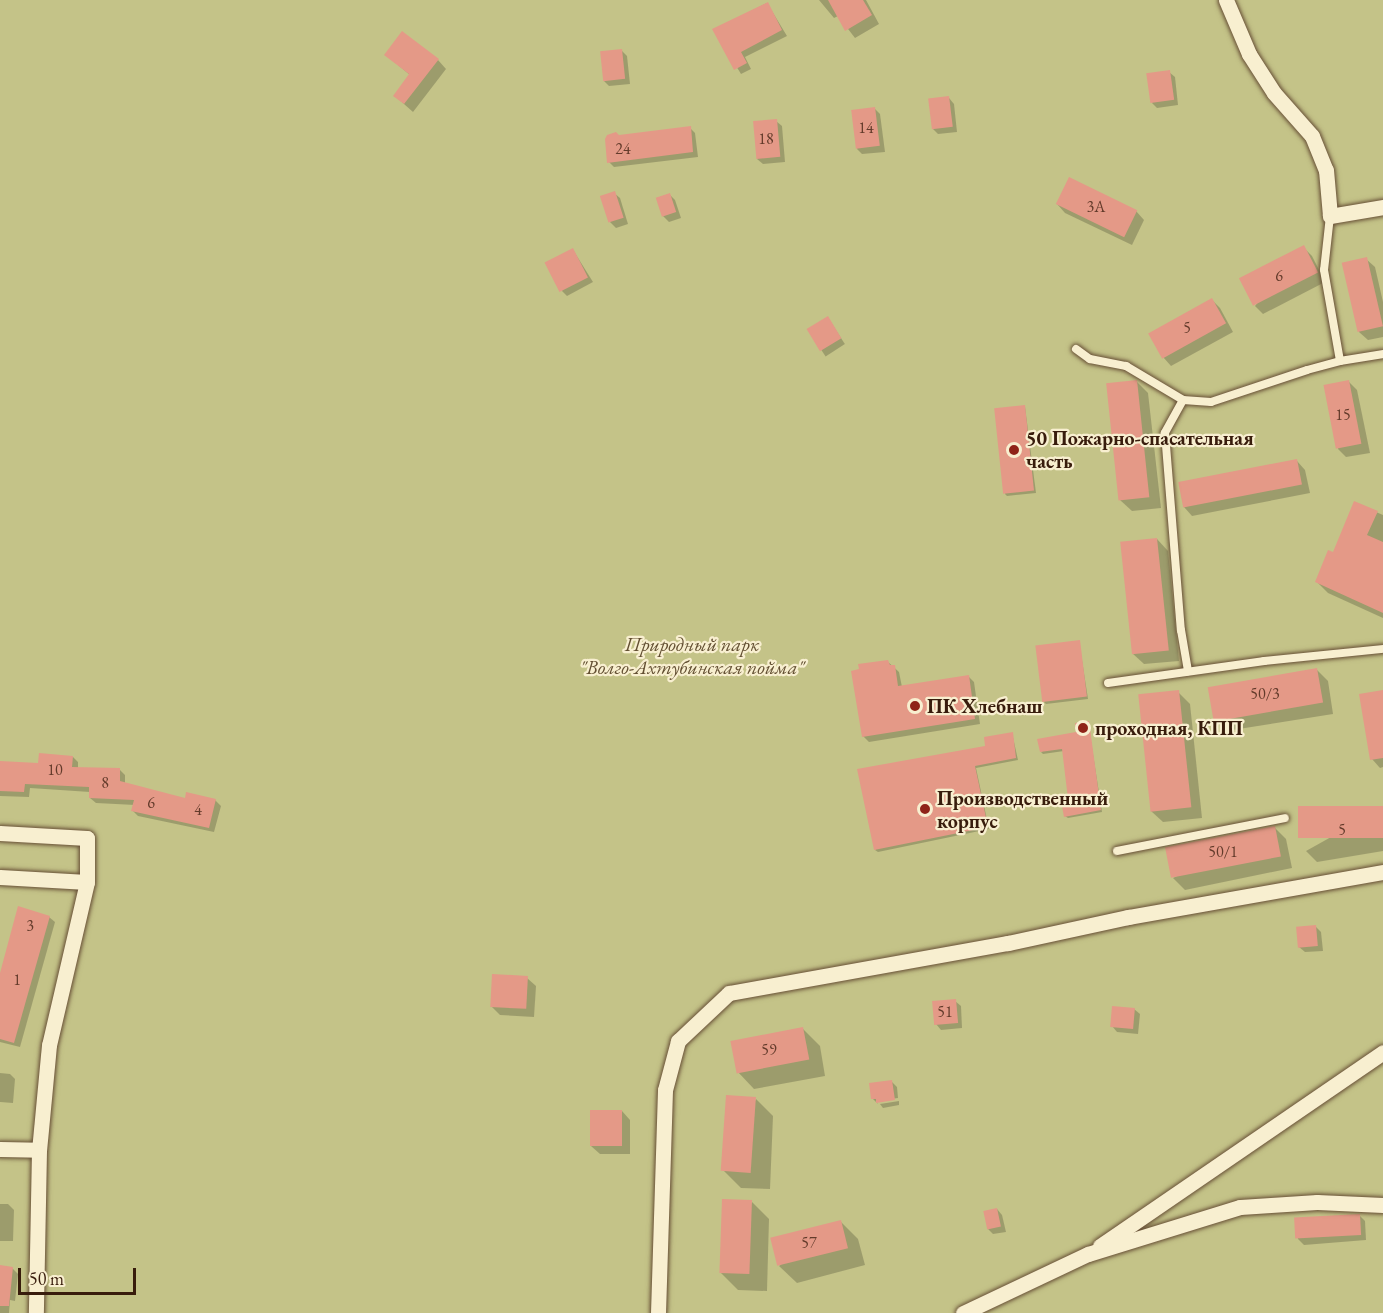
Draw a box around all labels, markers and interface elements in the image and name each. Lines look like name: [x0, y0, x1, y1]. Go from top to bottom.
house number: 14: [858, 118, 874, 138]
house number: 18: [758, 129, 774, 149]
house number: 24: [615, 139, 631, 159]
house number: 3А: [1087, 197, 1105, 217]
house number: 6: [1275, 266, 1283, 286]
house number: 5: [1183, 318, 1191, 338]
house number: 15: [1335, 405, 1351, 425]
place label: 50 Пожарно-спасательная часть: [1026, 426, 1254, 473]
marker: 50 Пожарно-спасательная часть: [1007, 443, 1021, 457]
park label: Природный парк "Волго-Ахтубинская пойма": [580, 633, 804, 680]
house number: 50/3: [1250, 684, 1280, 704]
place label: ПК Хлебнаш: [927, 694, 1043, 718]
marker: ПК Хлебнаш: [908, 699, 922, 713]
place label: проходная, КПП: [1095, 716, 1243, 740]
marker: проходная, КПП: [1076, 721, 1090, 735]
house number: 10: [47, 760, 63, 780]
house number: 8: [101, 773, 109, 793]
place label: Производственный корпус: [937, 786, 1108, 833]
house number: 6: [147, 793, 155, 813]
house number: 4: [194, 800, 202, 820]
marker: Производственный корпус: [918, 802, 932, 816]
house number: 5: [1338, 820, 1346, 840]
house number: 50/1: [1208, 842, 1238, 862]
house number: 3: [26, 916, 34, 936]
house number: 1: [13, 970, 21, 990]
house number: 51: [937, 1002, 953, 1022]
house number: 59: [761, 1040, 777, 1060]
house number: 57: [801, 1233, 817, 1253]
scale bar: [21, 1256, 140, 1294]
text: 50 m: [29, 1267, 64, 1290]

